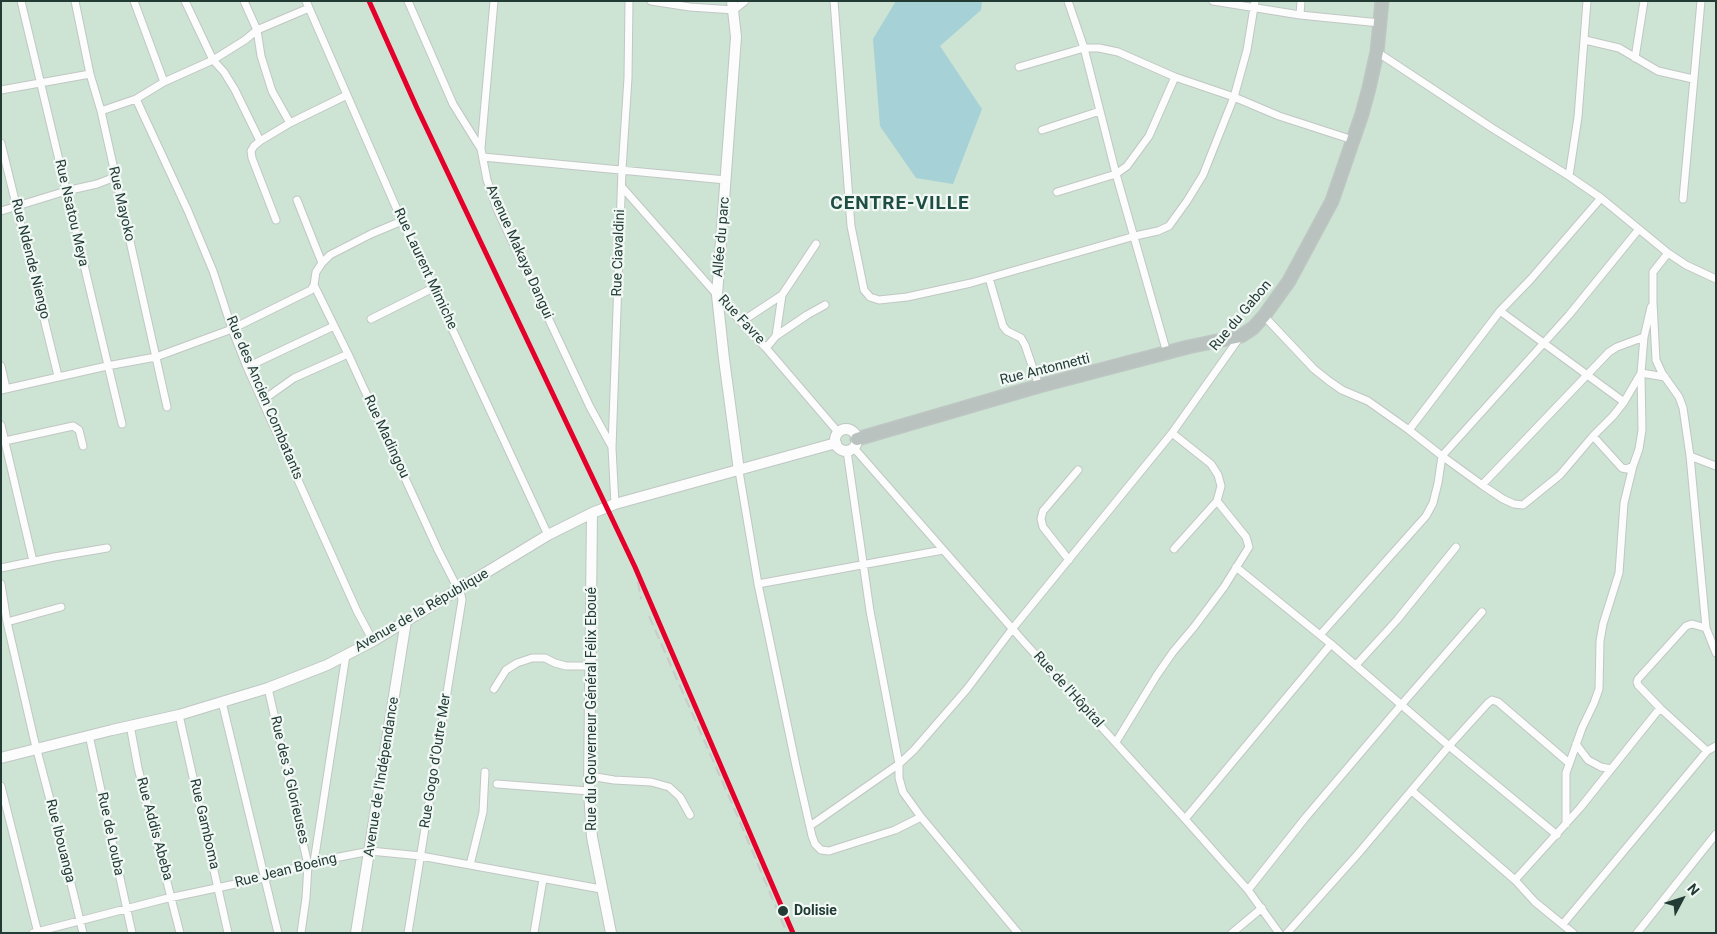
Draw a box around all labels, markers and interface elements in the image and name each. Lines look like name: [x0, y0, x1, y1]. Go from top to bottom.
street label: Rue Nsatou Meya: [51, 158, 91, 268]
street label: Rue Mayoko: [104, 165, 138, 243]
street label: Avenue Makaya Dangui: [482, 182, 556, 322]
district label: CENTRE-VILLE: [829, 193, 971, 215]
street label: Allée du parc: [710, 196, 734, 278]
street label: Rue Ndende Niengo: [7, 197, 53, 321]
street label: Rue Laurent Mimiche: [390, 206, 460, 332]
street label: Rue Ciavaldini: [609, 209, 629, 297]
street label: Rue du Gabon: [1207, 277, 1275, 355]
street label: Rue Favre: [714, 292, 768, 348]
street label: Rue des Ancien Combatants: [222, 314, 306, 482]
street label: Rue Antonnetti: [998, 351, 1092, 389]
street label: Rue Madingou: [359, 393, 413, 481]
street label: Avenue de la République: [352, 566, 492, 656]
street label: Rue du Gouverneur Général Félix Eboué: [584, 587, 600, 831]
street label: Rue de l'Hôpital: [1029, 648, 1107, 732]
street label: Rue Gogo d'Outre Mer: [417, 692, 455, 830]
street label: Avenue de l'Indépendance: [361, 696, 403, 858]
street label: Rue des 3 Glorieuses: [266, 714, 312, 846]
street label: Rue Addis Abeba: [132, 776, 176, 882]
street label: Rue Gamboma: [185, 777, 223, 871]
street label: Rue de Louba: [93, 791, 127, 877]
street label: Rue Ibouanga: [42, 798, 78, 884]
street label: Rue Jean Boeing: [233, 850, 339, 892]
north arrow: [1657, 874, 1707, 924]
text: N: [1684, 880, 1703, 898]
place label: Dolisie: [794, 903, 837, 919]
marker: Dolisie: [776, 904, 790, 918]

